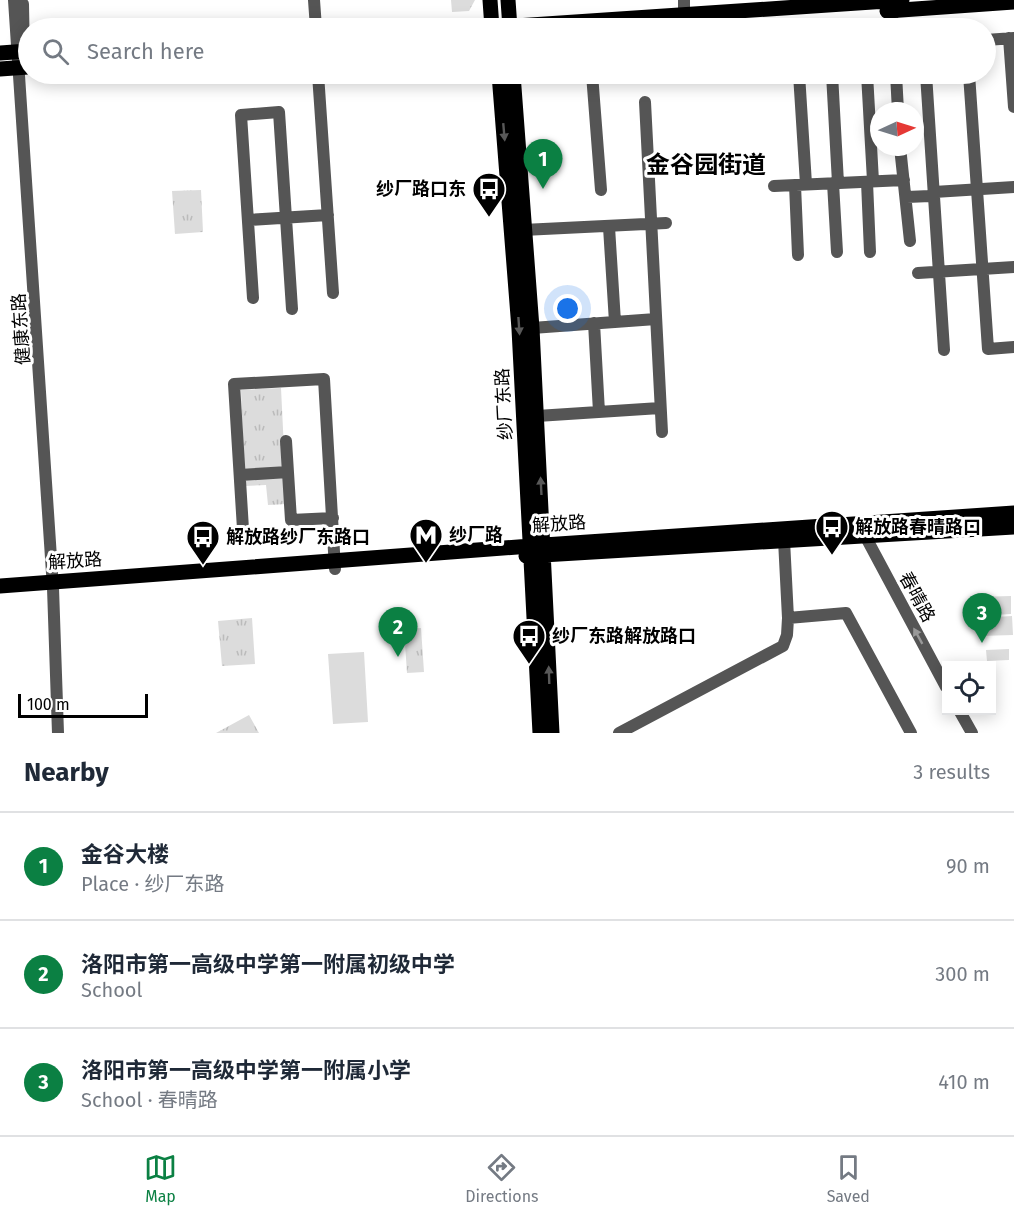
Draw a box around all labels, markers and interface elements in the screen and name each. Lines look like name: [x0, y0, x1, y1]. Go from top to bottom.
search box: [18, 18, 996, 84]
icon: search: [39, 35, 72, 68]
text: Search here: [87, 38, 205, 65]
north arrow: [870, 102, 924, 156]
one-way arrow: [499, 122, 508, 141]
pin: 1: [524, 140, 562, 189]
district label: 金谷园街道: [646, 151, 766, 179]
bus stop icon: 纱厂路口东: [471, 171, 507, 218]
place label: 纱厂路口东: [376, 178, 466, 200]
street label: 健康东路: [8, 292, 34, 366]
your location: [553, 294, 582, 323]
one-way arrow: [514, 317, 523, 336]
street label: 纱厂东路: [491, 367, 517, 441]
one-way arrow: [536, 477, 545, 496]
bus stop icon: 解放路春晴路口: [814, 509, 850, 556]
street label: 解放路: [531, 511, 587, 537]
place label: 解放路春晴路口: [855, 516, 981, 538]
metro station icon: 纱厂路: [408, 517, 444, 564]
bus stop icon: 解放路纱厂东路口: [185, 519, 221, 566]
place label: 纱厂路: [449, 524, 503, 546]
place label: 解放路纱厂东路口: [226, 526, 370, 548]
street label: 解放路: [47, 548, 103, 574]
street label: 春晴路: [894, 568, 940, 626]
pin: 3: [962, 594, 1002, 643]
pin: 2: [378, 608, 418, 657]
bus stop icon: 纱厂东路解放路口: [511, 618, 547, 665]
place label: 纱厂东路解放路口: [552, 625, 696, 647]
one-way arrow: [913, 627, 923, 644]
map controls: [942, 661, 996, 715]
button: locate: [942, 661, 996, 715]
one-way arrow: [545, 665, 554, 684]
scale bar: [18, 691, 148, 718]
text: 100 m: [27, 695, 70, 714]
text: Nearby: [24, 757, 109, 788]
text: 3 results: [913, 760, 990, 784]
text: 金谷大楼: [81, 841, 169, 868]
text: 1: [39, 854, 48, 878]
text: 90 m: [946, 854, 990, 878]
text: Place · 纱厂东路: [81, 872, 225, 896]
text: 洛阳市第一高级中学第一附属初级中学: [81, 951, 455, 978]
text: 2: [38, 962, 49, 986]
text: 300 m: [935, 962, 990, 986]
text: School: [81, 978, 142, 1002]
text: 洛阳市第一高级中学第一附属小学: [81, 1057, 411, 1084]
text: 3: [38, 1070, 49, 1094]
text: 410 m: [938, 1070, 990, 1094]
text: School · 春晴路: [81, 1088, 218, 1112]
tab: Map: [144, 1151, 177, 1206]
tab: Directions: [465, 1151, 539, 1206]
tab: Saved: [827, 1151, 870, 1206]

